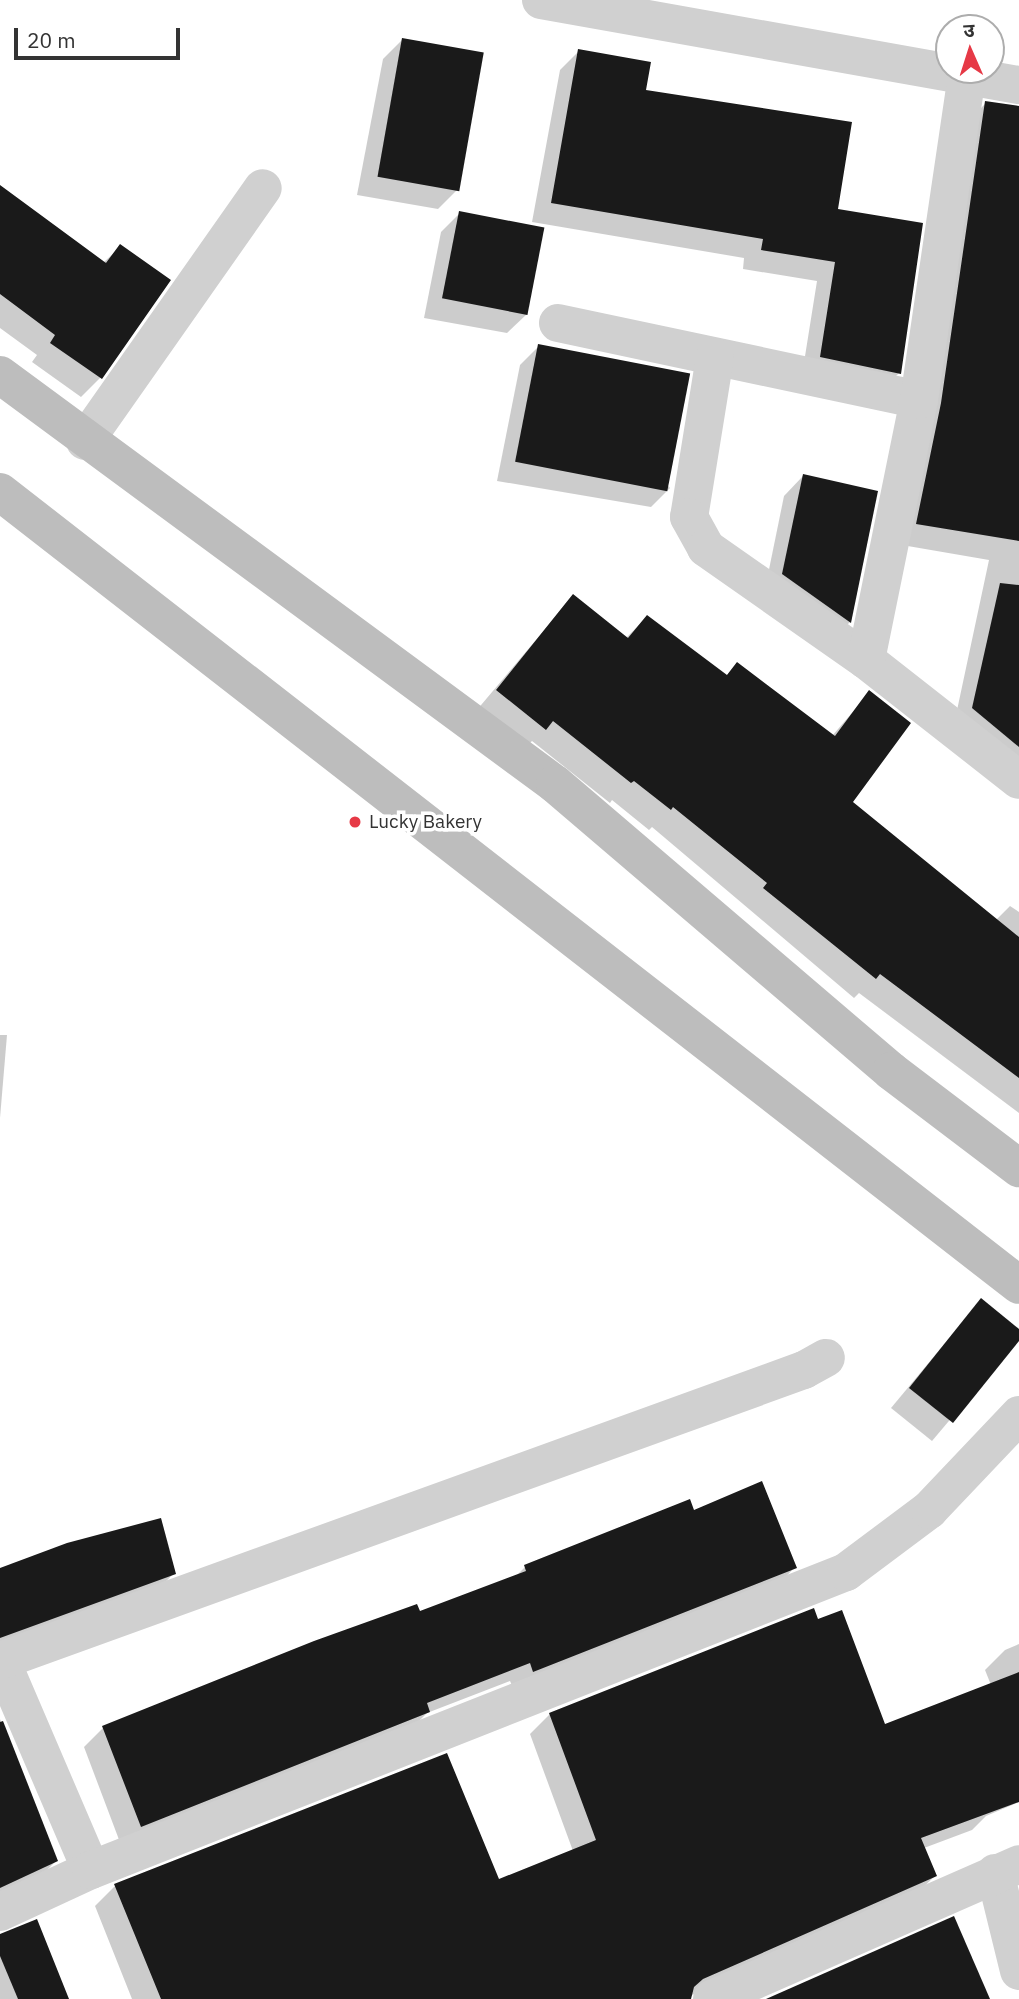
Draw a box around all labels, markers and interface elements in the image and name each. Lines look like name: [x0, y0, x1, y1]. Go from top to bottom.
scale bar: [18, 14, 184, 58]
north arrow: [935, 14, 1005, 84]
text: उ: [963, 18, 975, 42]
text: 20 m: [27, 26, 76, 54]
place label: Lucky Bakery: [369, 811, 482, 833]
marker: Lucky Bakery: [347, 814, 363, 830]

